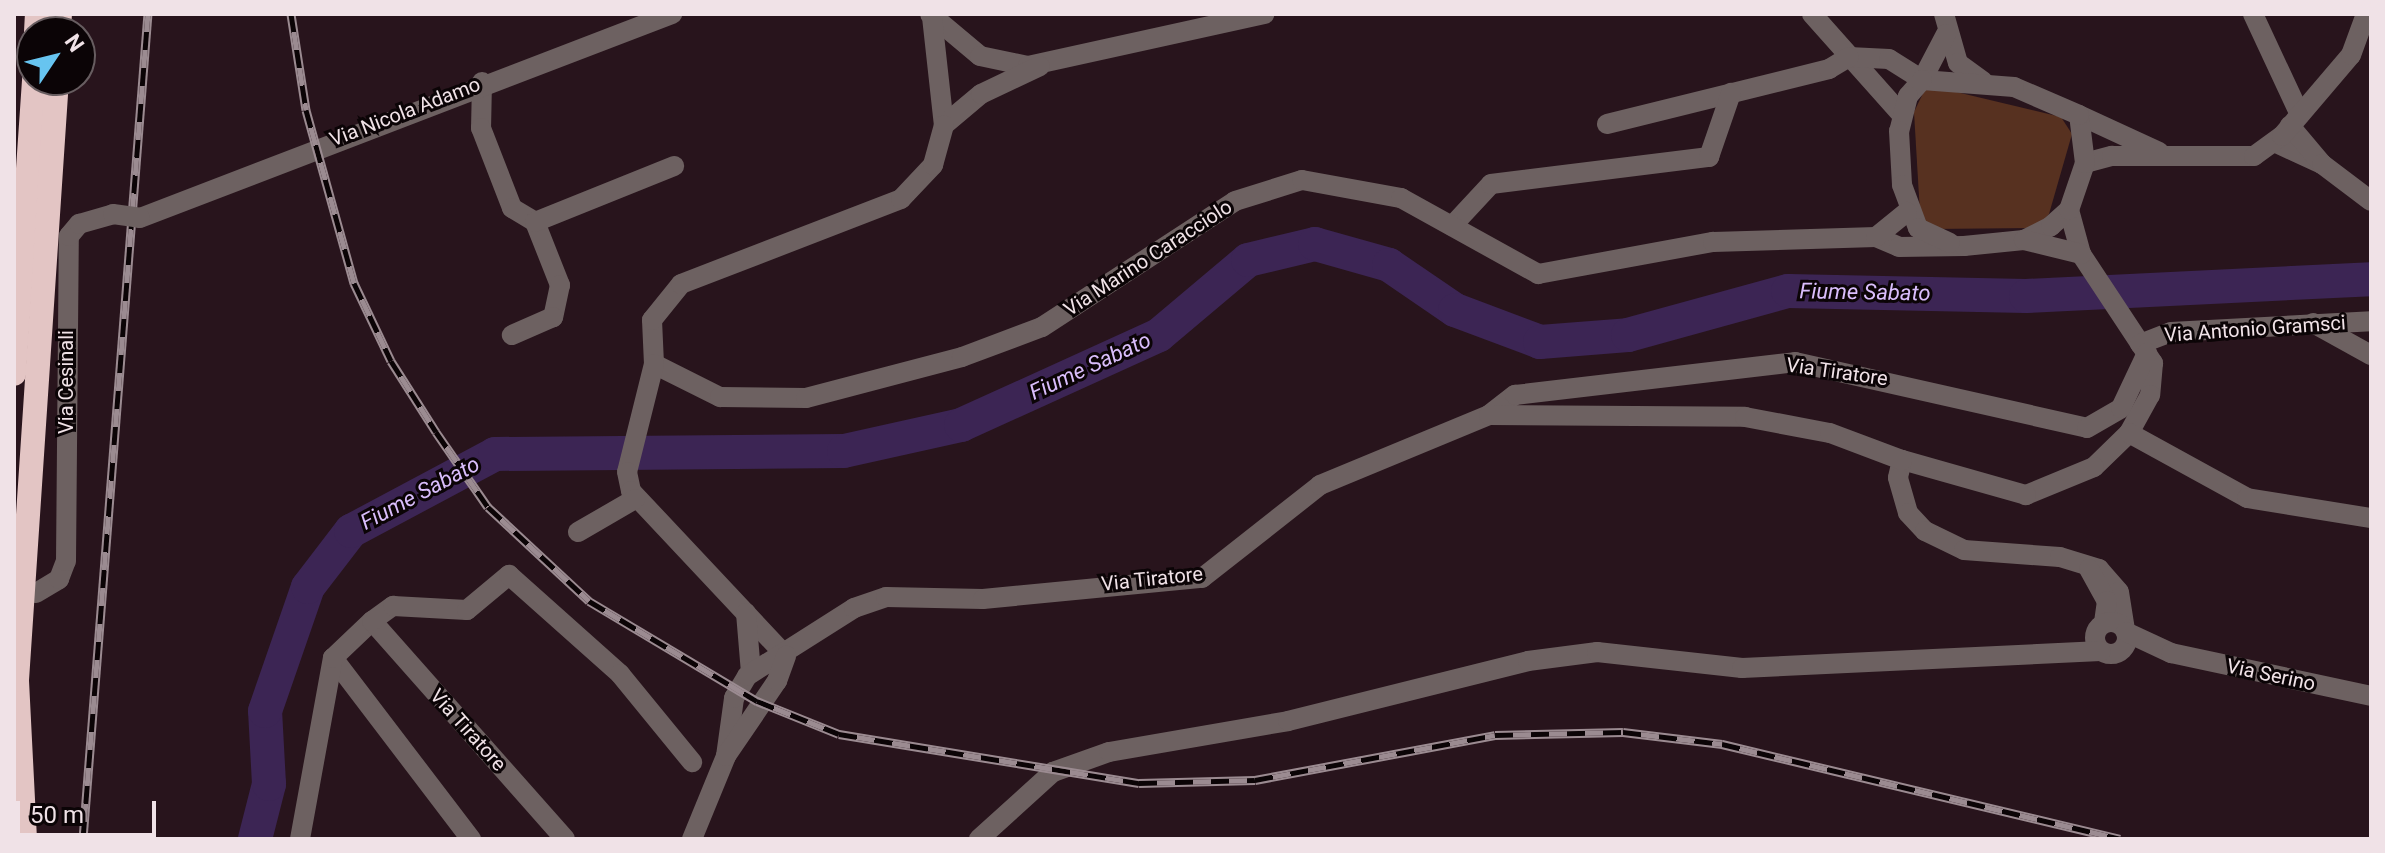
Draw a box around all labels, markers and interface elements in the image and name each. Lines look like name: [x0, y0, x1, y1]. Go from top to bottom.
north arrow: [16, 16, 96, 96]
text: N: [60, 30, 89, 57]
street label: Via Nicola Adamo: [326, 72, 484, 152]
street label: Via Marino Caracciolo: [1059, 195, 1237, 321]
water label: Fiume Sabato: [1799, 278, 1931, 306]
street label: Via Antonio Gramsci: [2164, 311, 2346, 347]
water label: Fiume Sabato: [1025, 326, 1155, 406]
street label: Via Cesinali: [54, 330, 78, 434]
street label: Via Tiratore: [1785, 353, 1889, 391]
water label: Fiume Sabato: [356, 451, 484, 535]
street label: Via Tiratore: [1100, 562, 1204, 596]
street label: Via Serino: [2224, 654, 2318, 696]
street label: Via Tiratore: [425, 684, 511, 776]
scale bar: [20, 785, 160, 835]
text: 50 m: [30, 801, 84, 829]

